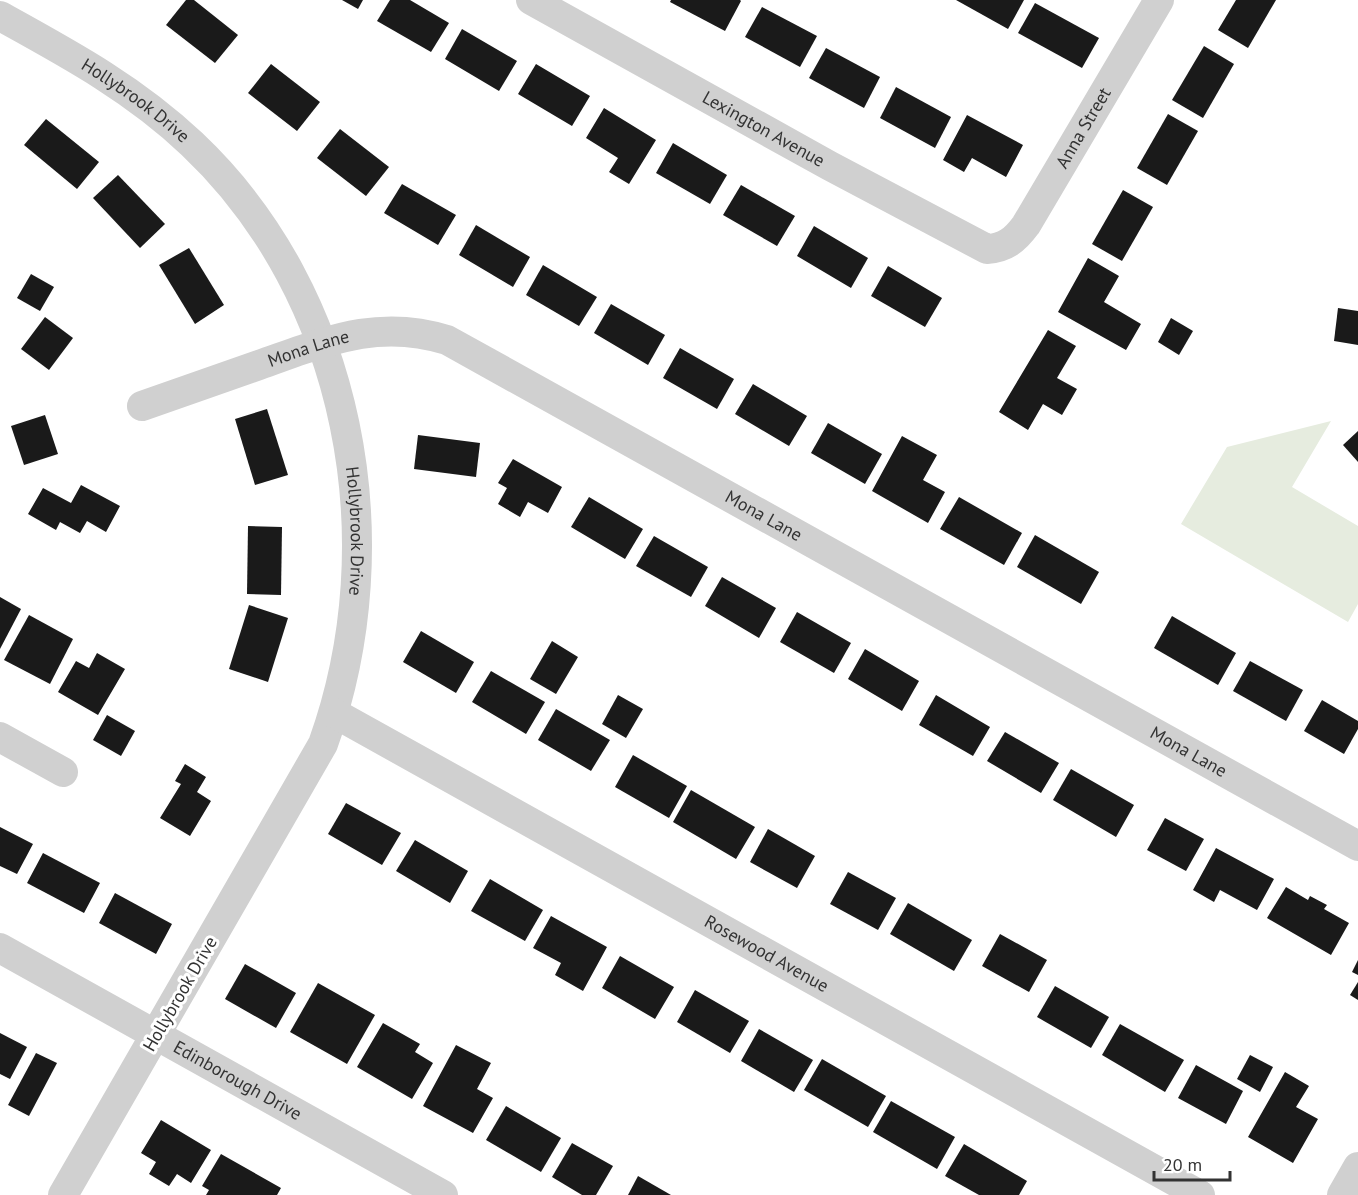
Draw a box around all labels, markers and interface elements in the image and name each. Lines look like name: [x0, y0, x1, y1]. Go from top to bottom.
street label: Hollybrook Drive: [77, 53, 195, 147]
street label: Anna Street: [1050, 83, 1116, 172]
street label: Lexington Avenue: [699, 85, 829, 172]
street label: Mona Lane: [264, 324, 351, 372]
street label: Hollybrook Drive: [341, 465, 369, 596]
street label: Mona Lane: [721, 485, 806, 546]
street label: Mona Lane: [1146, 721, 1231, 782]
street label: Rosewood Avenue: [701, 910, 833, 997]
street label: Hollybrook Drive: [137, 932, 222, 1055]
street label: Edinborough Drive: [169, 1035, 306, 1125]
scale bar: [1154, 1144, 1230, 1182]
text: 20 m: [1163, 1153, 1202, 1176]

